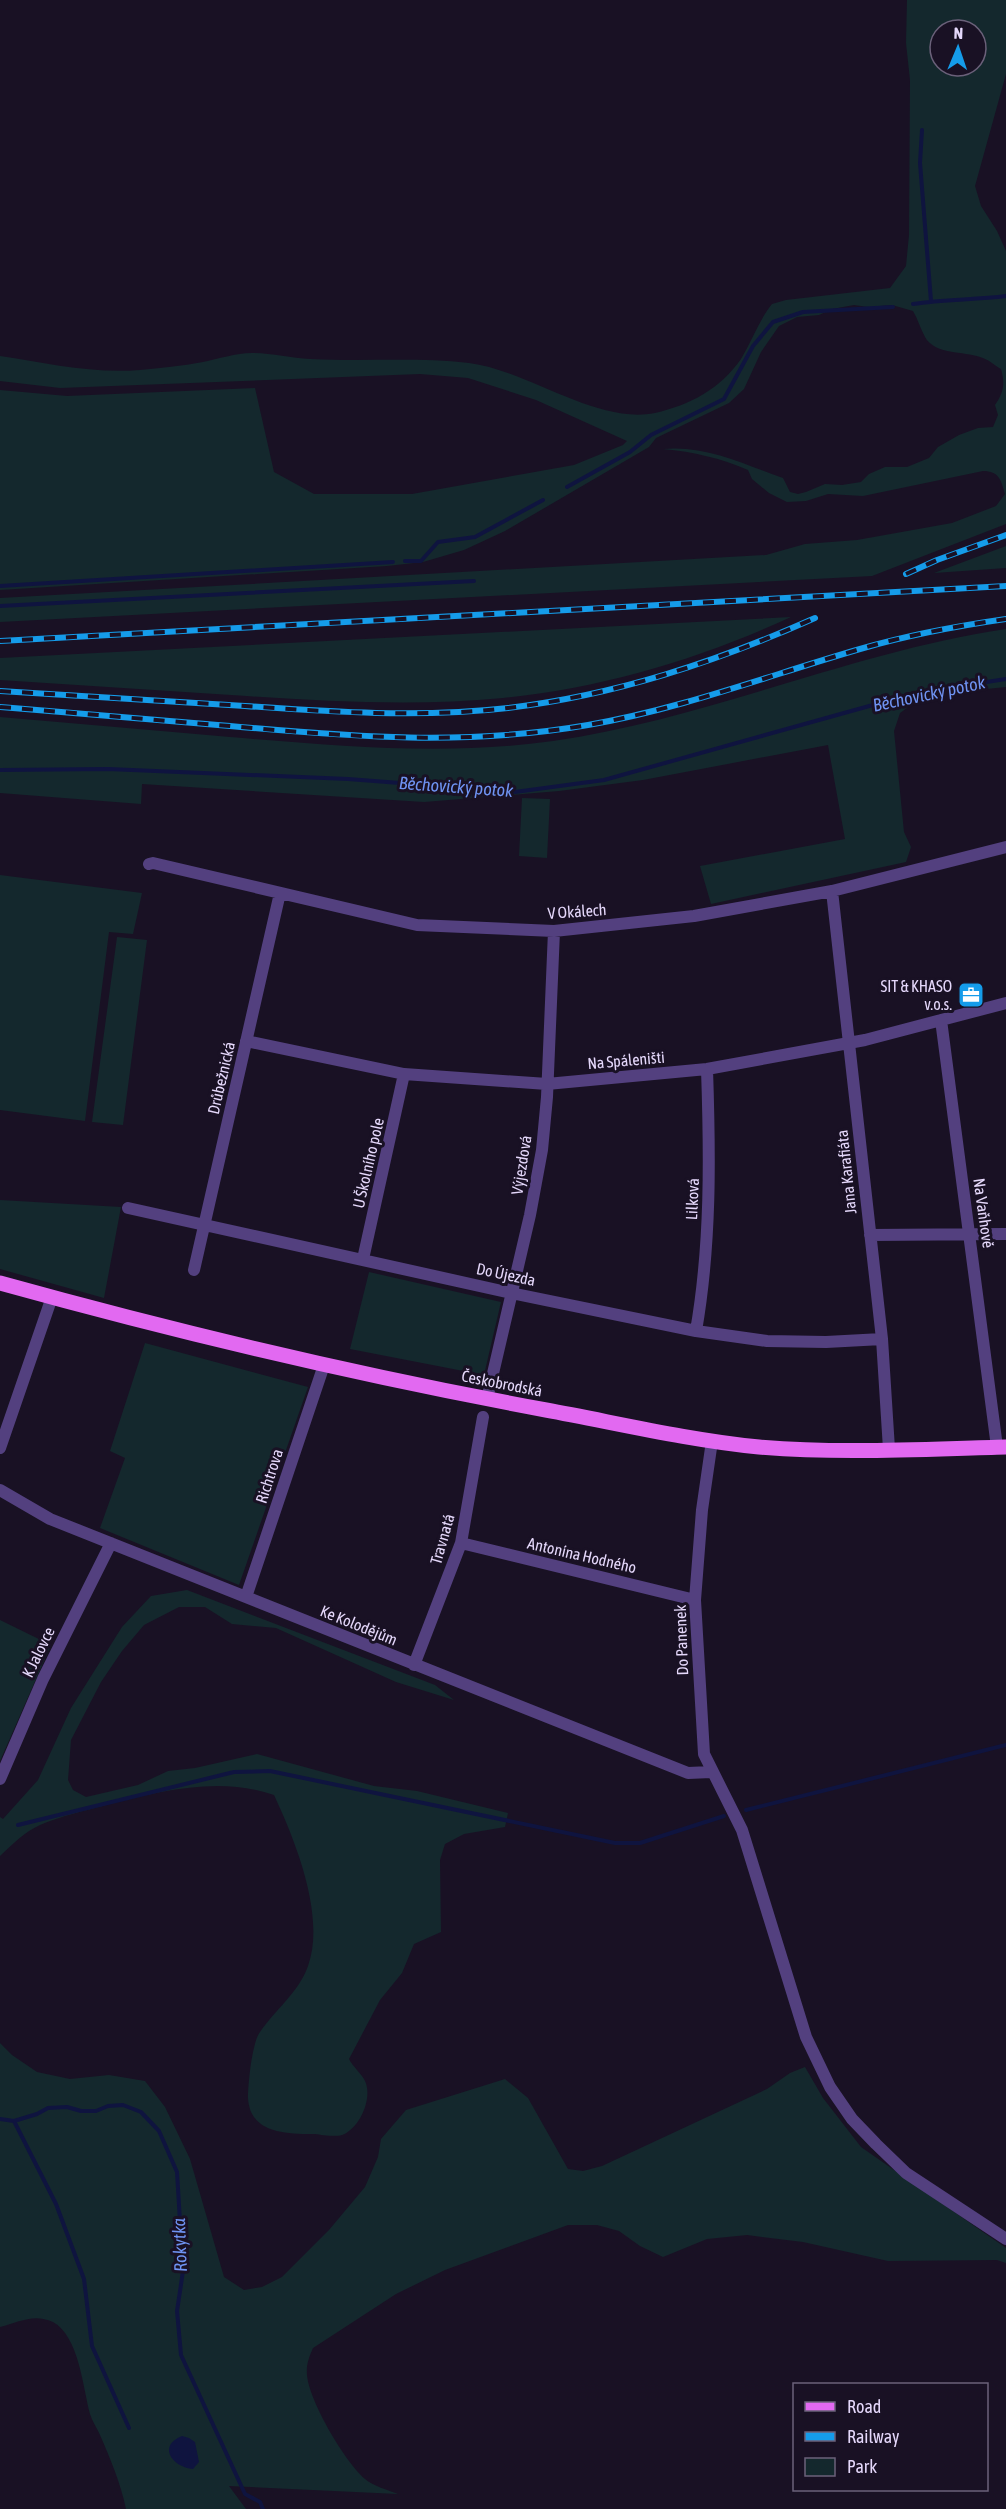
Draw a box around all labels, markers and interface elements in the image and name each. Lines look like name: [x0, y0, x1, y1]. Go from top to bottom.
north arrow: [928, 18, 988, 78]
text: N: [953, 24, 964, 42]
water label: Běchovický potok: [871, 671, 988, 716]
water label: Běchovický potok: [398, 772, 515, 801]
street label: V Okálech: [547, 900, 607, 922]
place label: SIT & KHASO v.o.s.: [880, 977, 952, 1013]
office icon: SIT & KHASO v.o.s.: [956, 980, 986, 1010]
street label: Drůbežnická: [204, 1040, 238, 1116]
street label: Na Spáleništi: [587, 1048, 665, 1073]
street label: U Školního pole: [349, 1116, 388, 1210]
street label: Jana Karafiáta: [833, 1129, 859, 1215]
street label: Výjezdová: [507, 1134, 536, 1196]
street label: Na Vaňhově: [970, 1177, 998, 1249]
street label: Lilková: [682, 1178, 702, 1220]
street label: Do Újezda: [475, 1259, 537, 1290]
street label: Českobrodská: [460, 1366, 544, 1400]
street label: Richtrova: [252, 1447, 286, 1505]
street label: Travnatá: [426, 1512, 458, 1566]
street label: Antonína Hodného: [526, 1534, 638, 1576]
street label: Ke Kolodějům: [318, 1601, 400, 1650]
street label: Do Panenek: [671, 1604, 691, 1676]
street label: K Jalovce: [18, 1624, 58, 1680]
water label: Rokytka: [168, 2217, 191, 2272]
legend: [793, 2383, 988, 2491]
text: Road: [847, 2396, 881, 2417]
text: Railway: [847, 2426, 899, 2447]
text: Park: [847, 2456, 877, 2477]

